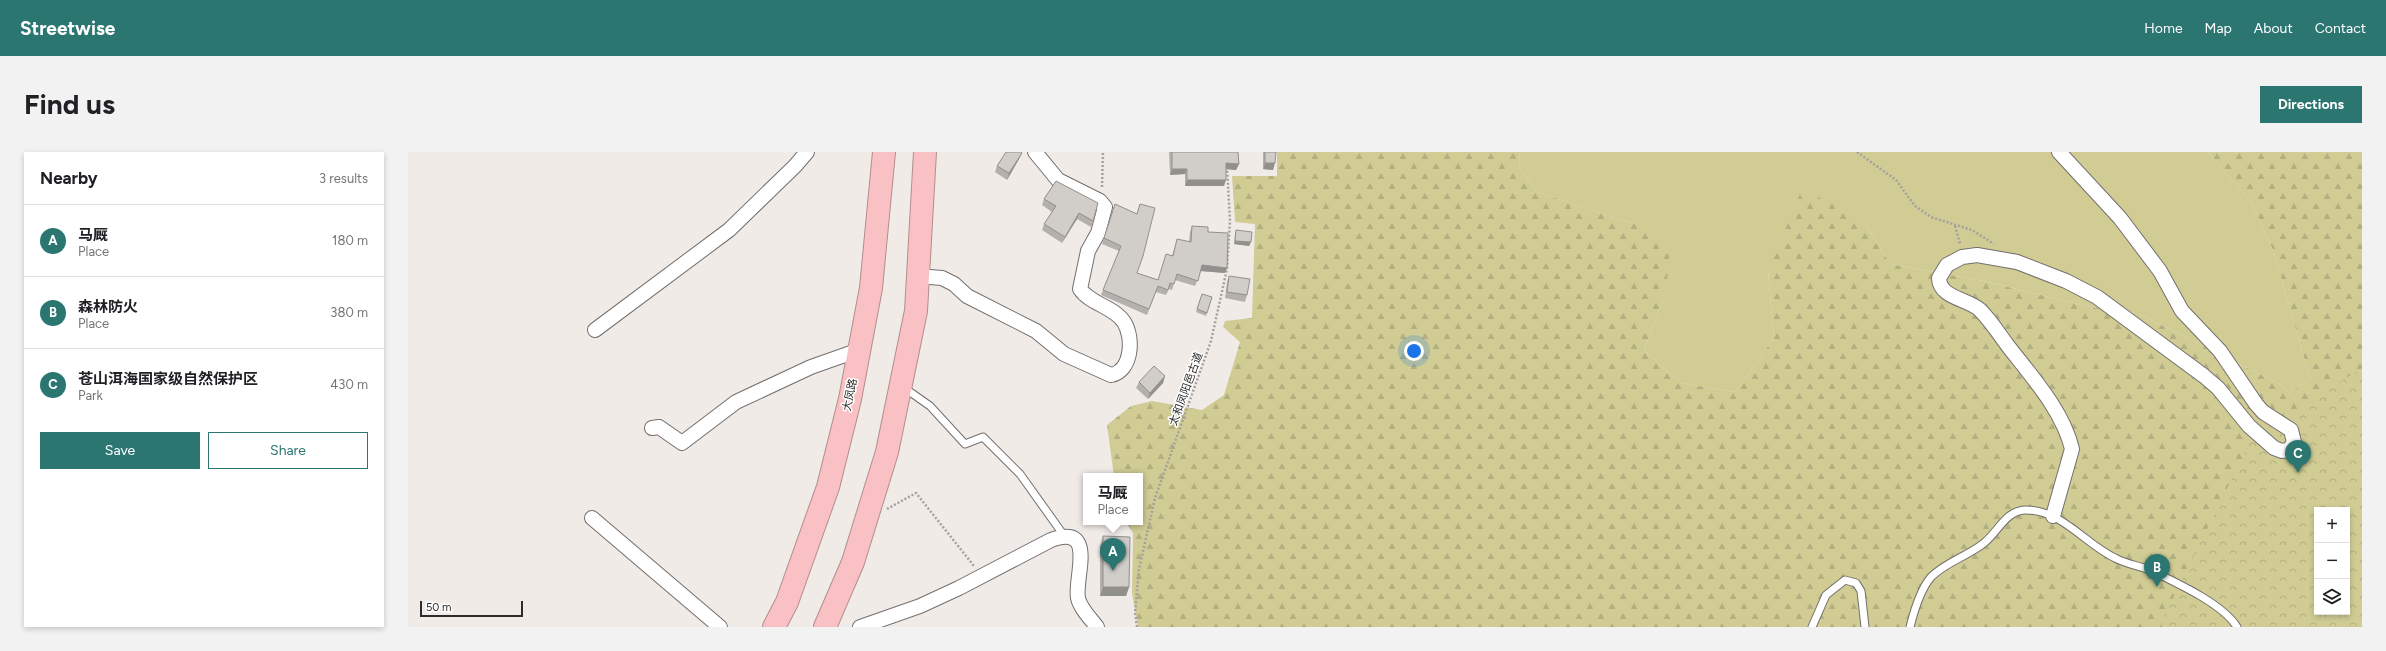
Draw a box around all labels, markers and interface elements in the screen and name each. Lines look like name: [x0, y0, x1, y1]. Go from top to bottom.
text: Streetwise: [20, 17, 115, 40]
text: Home: [2144, 20, 2183, 37]
text: Map: [2205, 20, 2232, 37]
text: About: [2254, 20, 2293, 37]
text: Contact: [2315, 20, 2366, 37]
button: Directions: [2260, 86, 2362, 123]
text: Find us: [24, 87, 115, 121]
text: Nearby: [40, 168, 98, 188]
text: 3 results: [319, 171, 368, 186]
text: 马厩: [78, 226, 108, 244]
text: A: [48, 233, 58, 248]
text: 180 m: [332, 233, 368, 248]
text: Place: [78, 244, 109, 259]
text: 森林防火: [78, 298, 138, 316]
text: B: [49, 305, 57, 320]
text: 380 m: [330, 305, 368, 320]
text: Place: [78, 316, 109, 331]
your location: [1404, 341, 1424, 361]
street label: 太和凤阳邑古道: [1167, 351, 1205, 427]
text: 苍山洱海国家级自然保护区: [78, 370, 258, 388]
text: C: [48, 377, 58, 392]
text: 430 m: [330, 377, 368, 392]
street label: 大凤路: [840, 378, 860, 412]
text: Park: [78, 388, 103, 403]
button: Save: [40, 432, 200, 469]
button: Share: [208, 432, 368, 469]
pin: C: [2285, 440, 2311, 473]
popup: [1083, 473, 1143, 525]
text: 马厩: [1097, 484, 1127, 502]
text: Place: [1097, 502, 1129, 517]
map controls: [2314, 507, 2350, 615]
button: +: [2314, 507, 2350, 543]
pin: A: [1100, 538, 1126, 571]
button: −: [2314, 543, 2350, 579]
pin: B: [2144, 554, 2170, 587]
button: layers: [2314, 579, 2350, 615]
scale bar: [420, 599, 523, 618]
text: 50 m: [426, 601, 451, 614]

